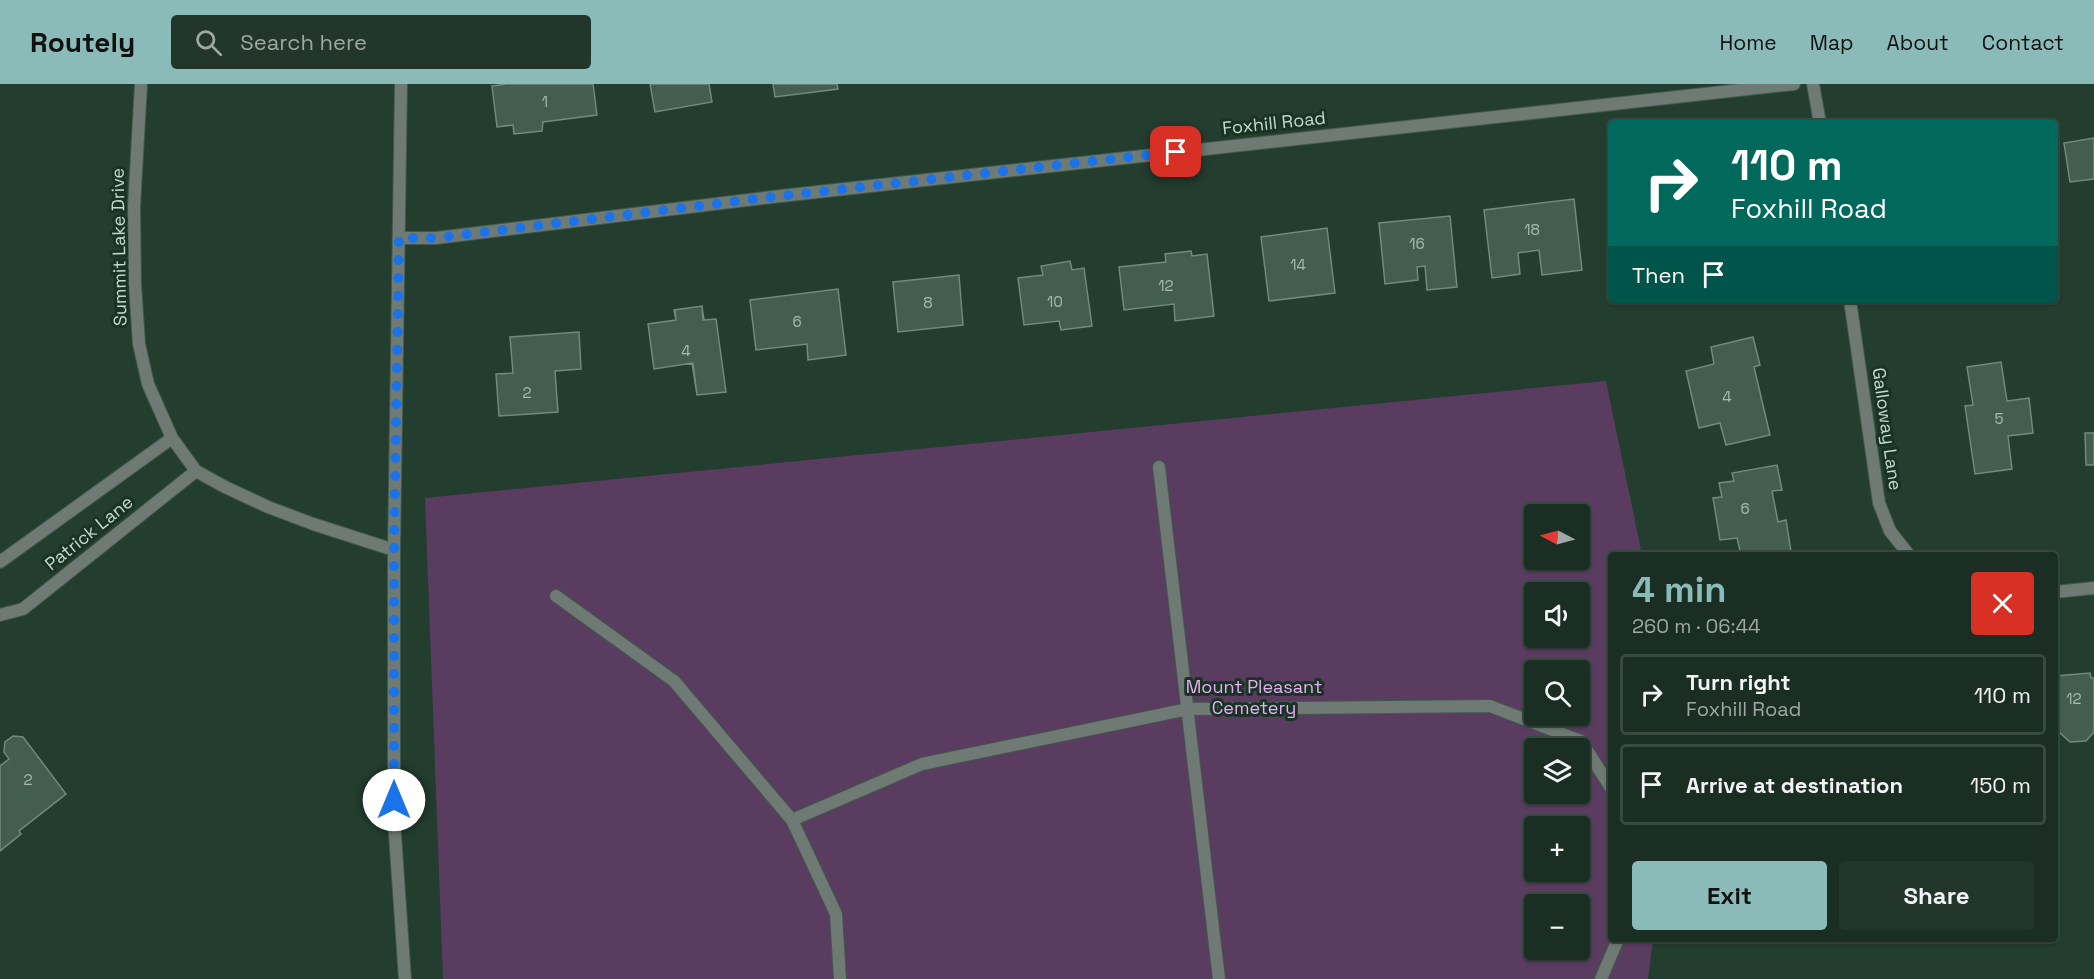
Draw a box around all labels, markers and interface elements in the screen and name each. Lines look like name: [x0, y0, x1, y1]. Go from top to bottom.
search box: [171, 15, 591, 69]
text: Routely: [30, 24, 135, 60]
icon: search: [192, 26, 225, 59]
text: Search here: [240, 28, 367, 56]
text: Home: [1719, 29, 1777, 56]
text: Map: [1810, 29, 1854, 56]
text: About: [1887, 29, 1949, 56]
text: Contact: [1982, 29, 2064, 56]
house number: 1: [542, 92, 548, 111]
street label: Foxhill Road: [1221, 106, 1327, 139]
pin: [1150, 126, 1201, 177]
icon: arrive: [1159, 135, 1192, 168]
text: 110 m: [1731, 139, 1843, 192]
icon: right: [1632, 144, 1710, 222]
street label: Summit Lake Drive: [106, 168, 131, 326]
text: Foxhill Road: [1731, 191, 1887, 226]
house number: 18: [1524, 220, 1540, 239]
house number: 16: [1409, 234, 1425, 253]
house number: 14: [1290, 255, 1306, 274]
icon: arrive: [1697, 258, 1730, 291]
text: Then: [1632, 261, 1685, 289]
house number: 12: [1158, 276, 1174, 295]
house number: 10: [1047, 292, 1063, 311]
house number: 8: [923, 293, 933, 312]
house number: 6: [792, 312, 802, 331]
house number: 4: [681, 341, 691, 360]
street label: Galloway Lane: [1867, 366, 1908, 492]
house number: 2: [522, 383, 532, 402]
house number: 4: [1722, 387, 1732, 406]
house number: 5: [1995, 409, 2004, 428]
street label: Patrick Lane: [40, 490, 137, 575]
house number: 6: [1740, 499, 1750, 518]
north arrow: [1524, 504, 1590, 570]
map controls: [1524, 504, 1590, 960]
text: 4 min: [1632, 567, 1727, 613]
button: close: [1971, 572, 2034, 635]
button: sound: [1524, 582, 1590, 648]
text: 260 m · 06:44: [1632, 613, 1761, 639]
button: search: [1524, 660, 1590, 726]
text: Turn right: [1686, 668, 1791, 696]
park label: Mount Pleasant Cemetery: [1186, 675, 1322, 719]
icon: right: [1635, 678, 1668, 711]
text: 110 m: [1974, 681, 2031, 709]
house number: 12: [2066, 689, 2082, 708]
text: Foxhill Road: [1686, 696, 1801, 722]
button: layers: [1524, 738, 1590, 804]
position arrow: [362, 768, 426, 832]
icon: arrive: [1635, 768, 1668, 801]
house number: 2: [23, 770, 33, 789]
text: Arrive at destination: [1686, 771, 1903, 799]
text: 150 m: [1970, 771, 2031, 799]
button: +: [1524, 816, 1590, 882]
button: Exit: [1632, 861, 1827, 930]
button: Share: [1839, 861, 2034, 930]
button: −: [1524, 894, 1590, 960]

